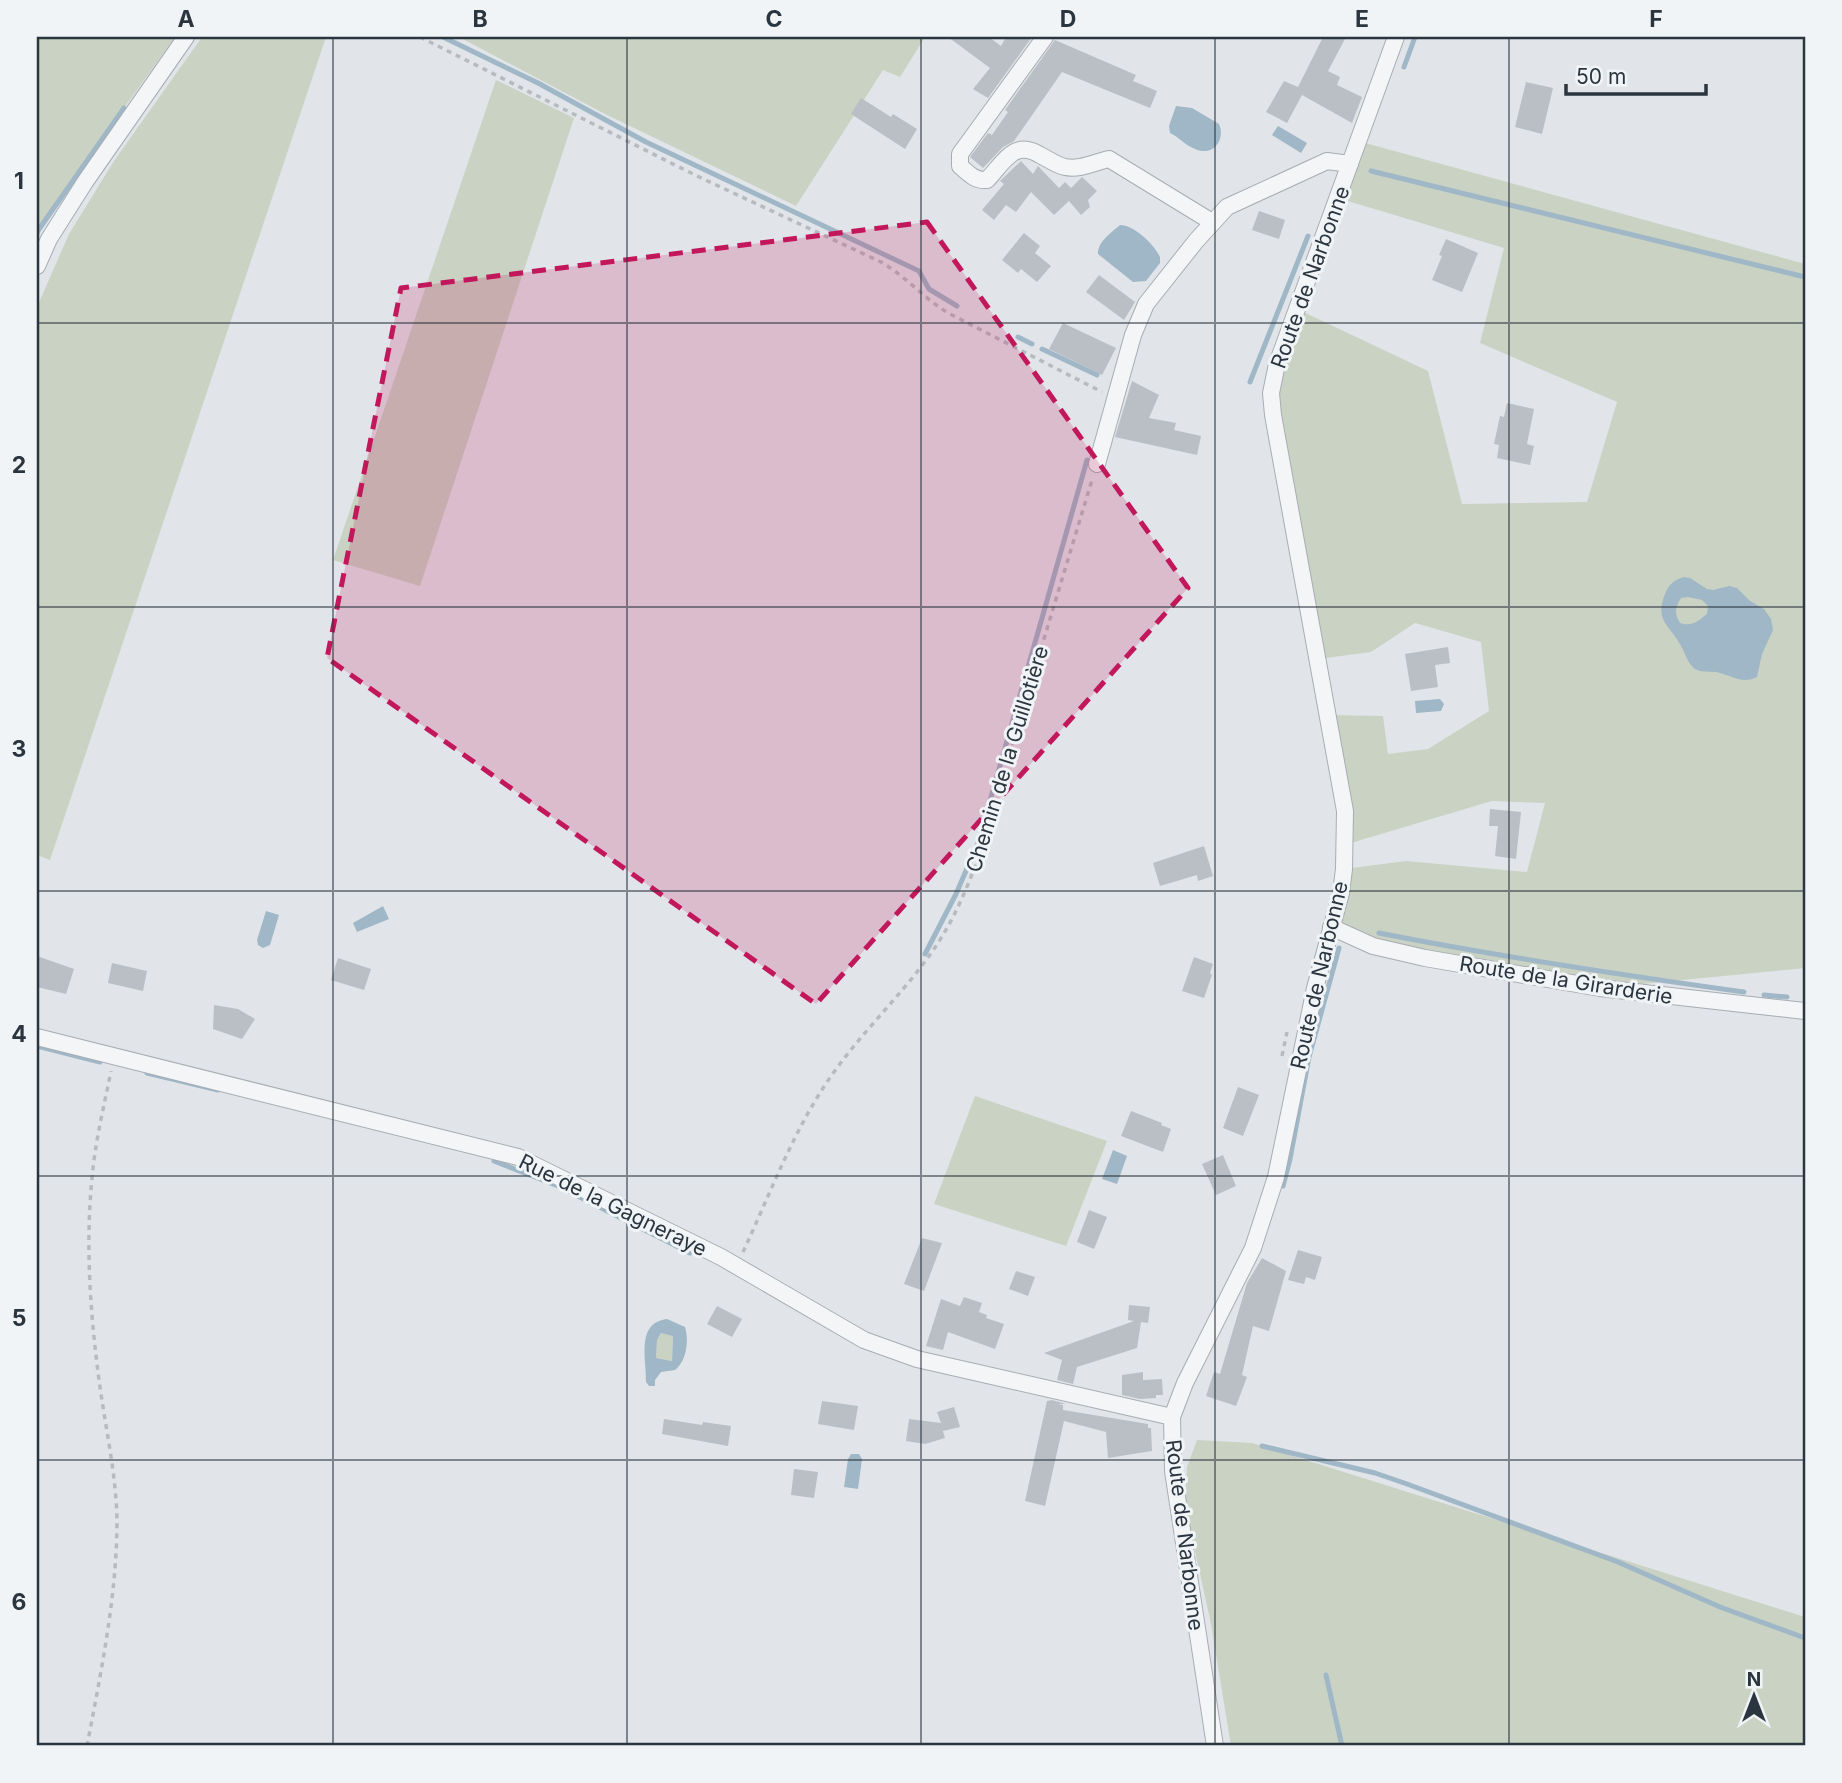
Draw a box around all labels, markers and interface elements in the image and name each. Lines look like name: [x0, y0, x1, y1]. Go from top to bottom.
text: A: [177, 5, 195, 33]
text: B: [472, 5, 488, 33]
text: C: [765, 5, 783, 33]
text: D: [1060, 5, 1076, 33]
text: E: [1355, 5, 1369, 33]
text: F: [1649, 5, 1663, 33]
scale bar: [1566, 52, 1706, 96]
text: 50 m: [1576, 64, 1626, 89]
text: 1: [14, 167, 24, 195]
street label: Route de Narbonne: [1265, 182, 1355, 372]
text: 2: [12, 451, 26, 479]
street label: Chemin de la Guillotière: [961, 643, 1053, 875]
text: 3: [12, 735, 26, 763]
street label: Route de Narbonne: [1285, 878, 1353, 1072]
street label: Route de la Girarderie: [1458, 951, 1674, 1009]
text: 4: [11, 1020, 27, 1048]
street label: Rue de la Gagneraye: [515, 1149, 711, 1261]
text: 5: [12, 1304, 26, 1332]
street label: Route de Narbonne: [1161, 1438, 1209, 1632]
text: 6: [12, 1588, 26, 1616]
north arrow: [1720, 1660, 1790, 1730]
text: N: [1747, 1668, 1761, 1691]

